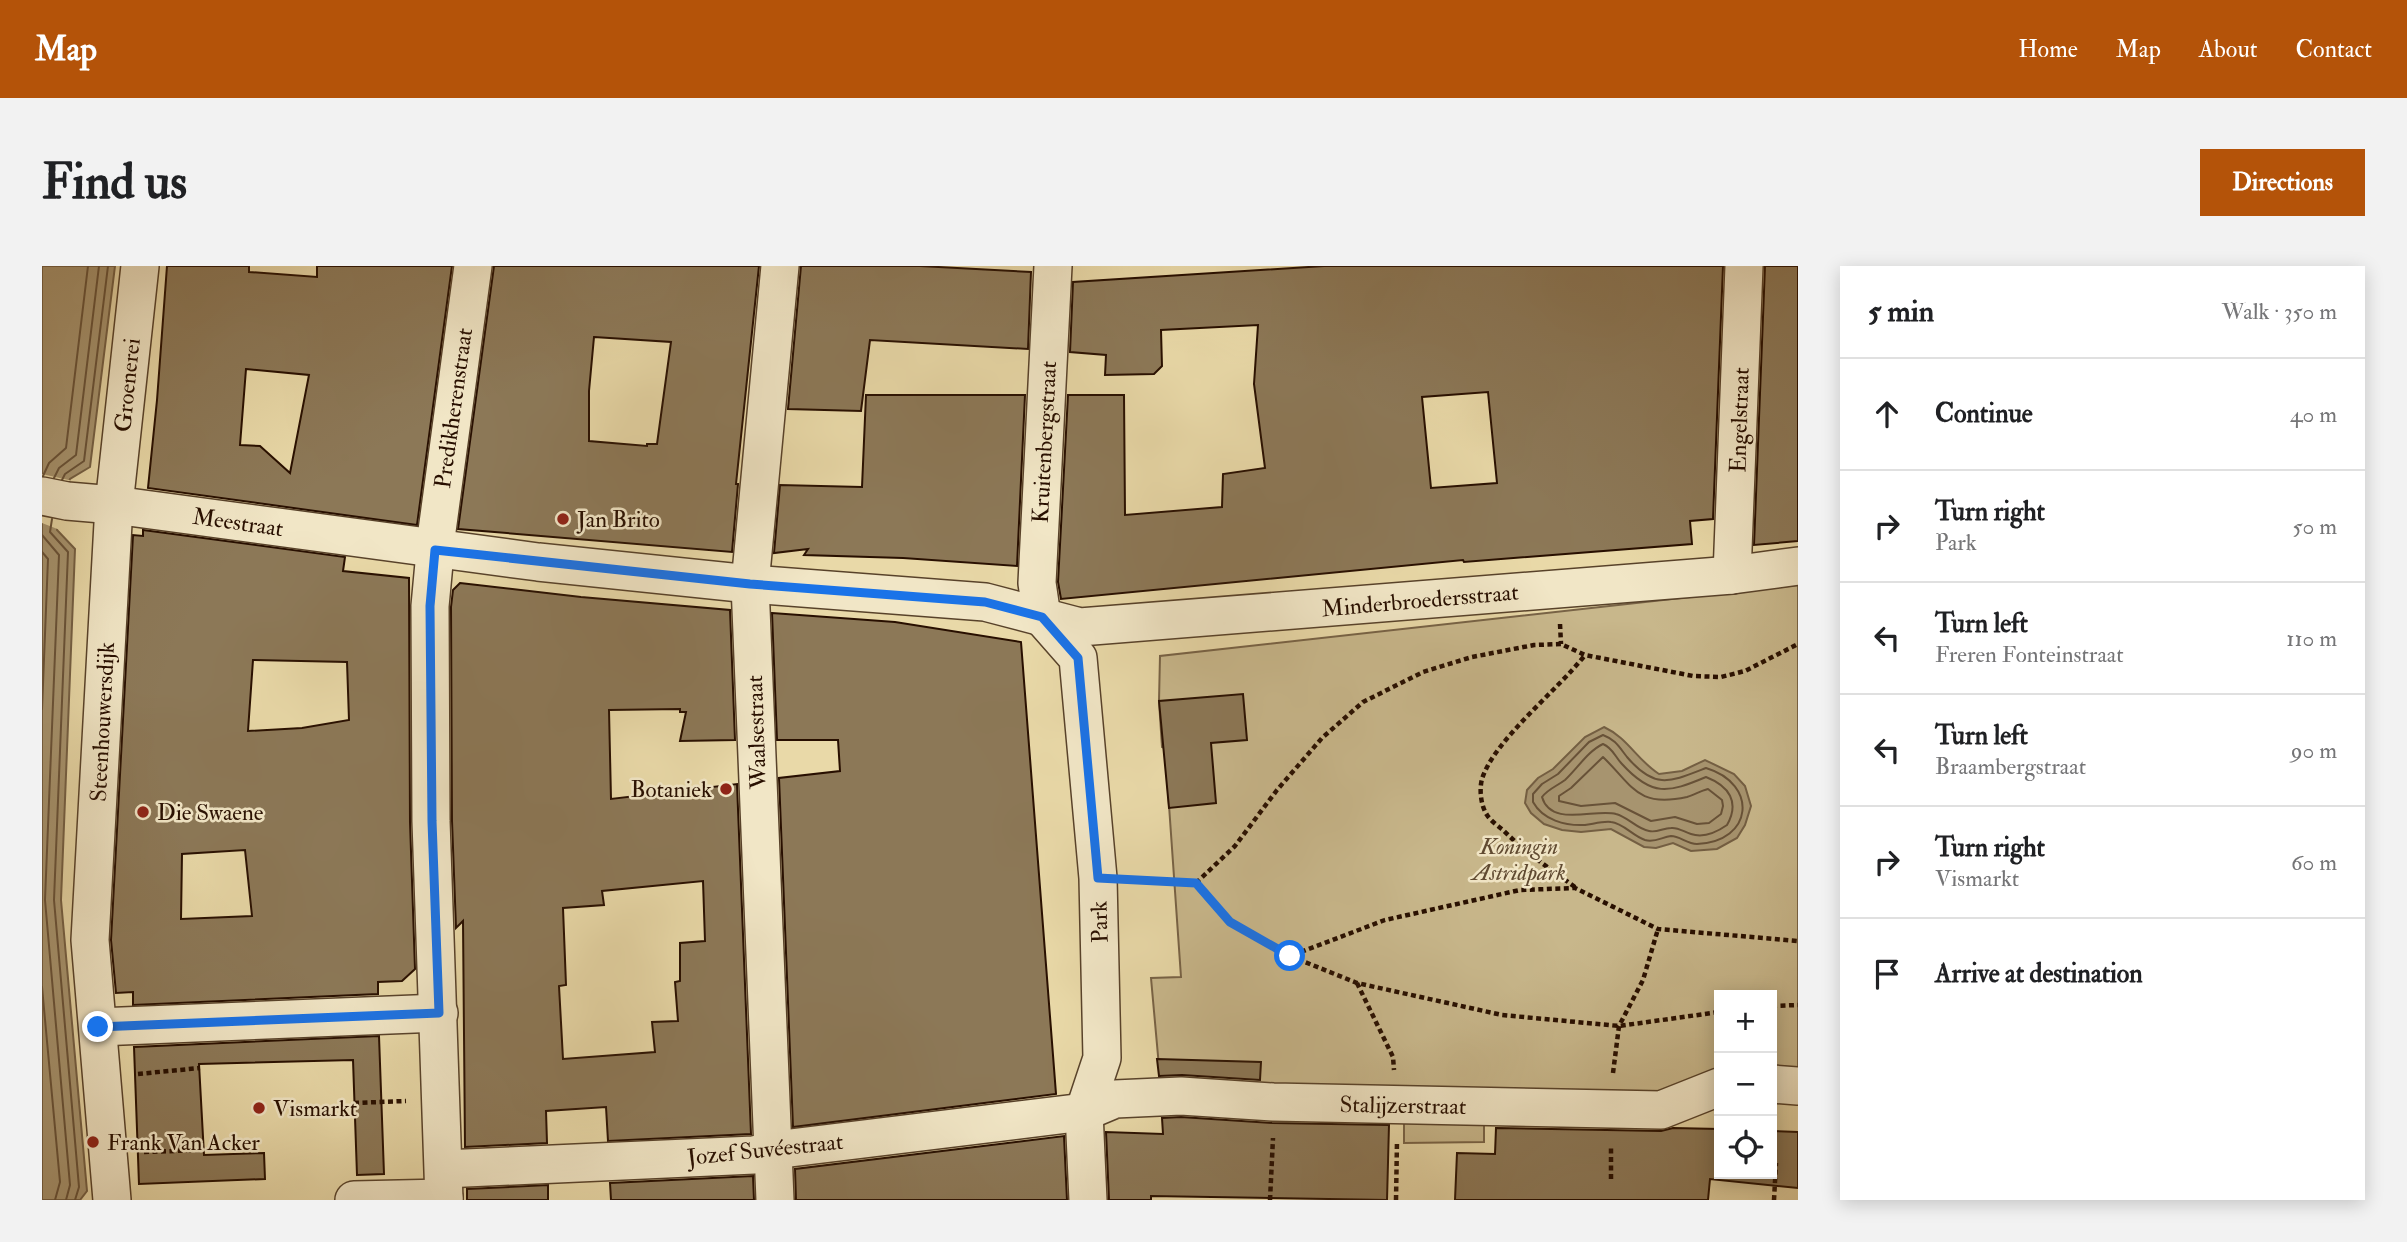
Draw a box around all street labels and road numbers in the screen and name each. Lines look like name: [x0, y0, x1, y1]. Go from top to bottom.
street label: Predikherenstraat: [428, 326, 479, 490]
street label: Groenerei: [108, 337, 147, 433]
street label: Kruitenbergstraat: [1026, 360, 1063, 524]
street label: Engelstraat: [1723, 367, 1756, 473]
street label: Meestraat: [191, 502, 285, 543]
street label: Minderbroedersstraat: [1320, 577, 1520, 624]
street label: Steenhouwersdijk: [84, 641, 121, 803]
street label: Waalsestraat: [740, 675, 773, 790]
street label: Park: [1084, 901, 1115, 943]
street label: Stalijzerstraat: [1339, 1090, 1467, 1121]
street label: Jozef Suvéestraat: [685, 1127, 845, 1172]

